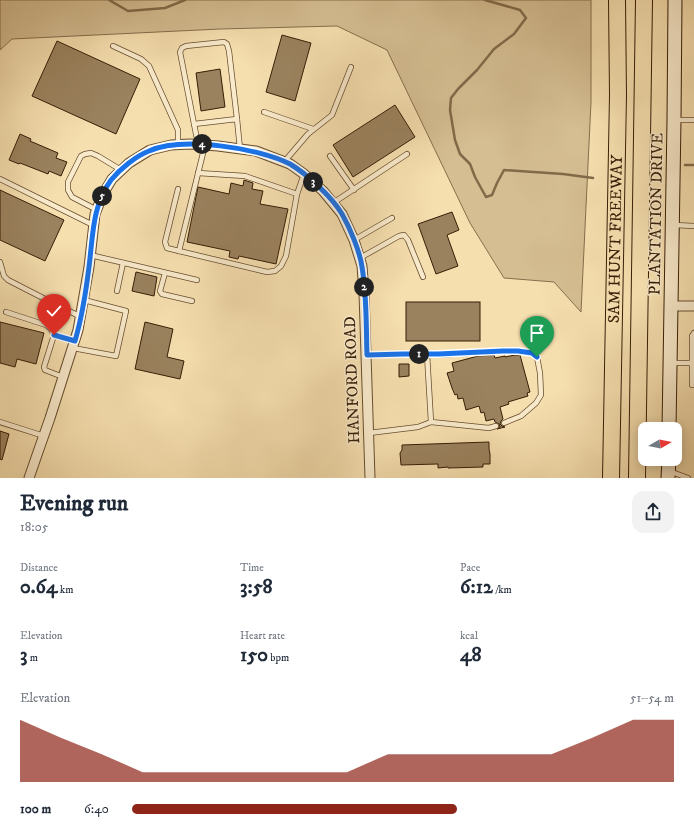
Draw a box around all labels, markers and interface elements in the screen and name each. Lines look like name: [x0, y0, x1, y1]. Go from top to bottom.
street label: PLANTATION DRIVE: [645, 133, 667, 295]
pin: 4: [192, 134, 212, 154]
text: 4: [199, 137, 205, 151]
street label: SAM HUNT FREEWAY: [604, 154, 627, 323]
pin: 3: [303, 172, 323, 192]
text: 3: [311, 175, 315, 189]
pin: 5: [92, 186, 112, 206]
text: 5: [99, 189, 105, 203]
pin: 2: [354, 277, 374, 297]
text: 2: [361, 280, 367, 294]
pin: [37, 294, 71, 335]
icon: check: [43, 300, 65, 322]
street label: HANFORD ROAD: [340, 316, 364, 444]
pin: [520, 316, 554, 357]
icon: arrive: [526, 322, 548, 344]
pin: 1: [409, 344, 429, 364]
text: 1: [417, 347, 421, 361]
north arrow: [638, 422, 682, 466]
map controls: [638, 422, 682, 466]
text: Evening run: [20, 490, 128, 517]
button: share: [632, 491, 674, 533]
text: 18:05: [20, 519, 48, 535]
text: Distance: [20, 561, 58, 575]
text: Time: [240, 561, 264, 575]
text: Pace: [460, 561, 480, 575]
text: 0.64: [20, 575, 57, 600]
text: 3:58: [240, 575, 273, 600]
text: 6:12: [460, 575, 493, 600]
text: km: [57, 583, 74, 597]
text: /km: [493, 583, 512, 597]
text: Elevation: [20, 629, 63, 643]
text: Heart rate: [240, 629, 285, 643]
text: kcal: [460, 629, 478, 643]
text: 3: [20, 643, 27, 668]
text: 150: [240, 643, 268, 668]
text: 48: [460, 643, 482, 668]
text: m: [27, 651, 38, 665]
text: bpm: [268, 651, 289, 665]
text: Elevation: [20, 690, 70, 706]
text: 51–54 m: [630, 690, 674, 706]
text: 100 m: [20, 801, 51, 817]
text: 6:40: [84, 801, 109, 817]

